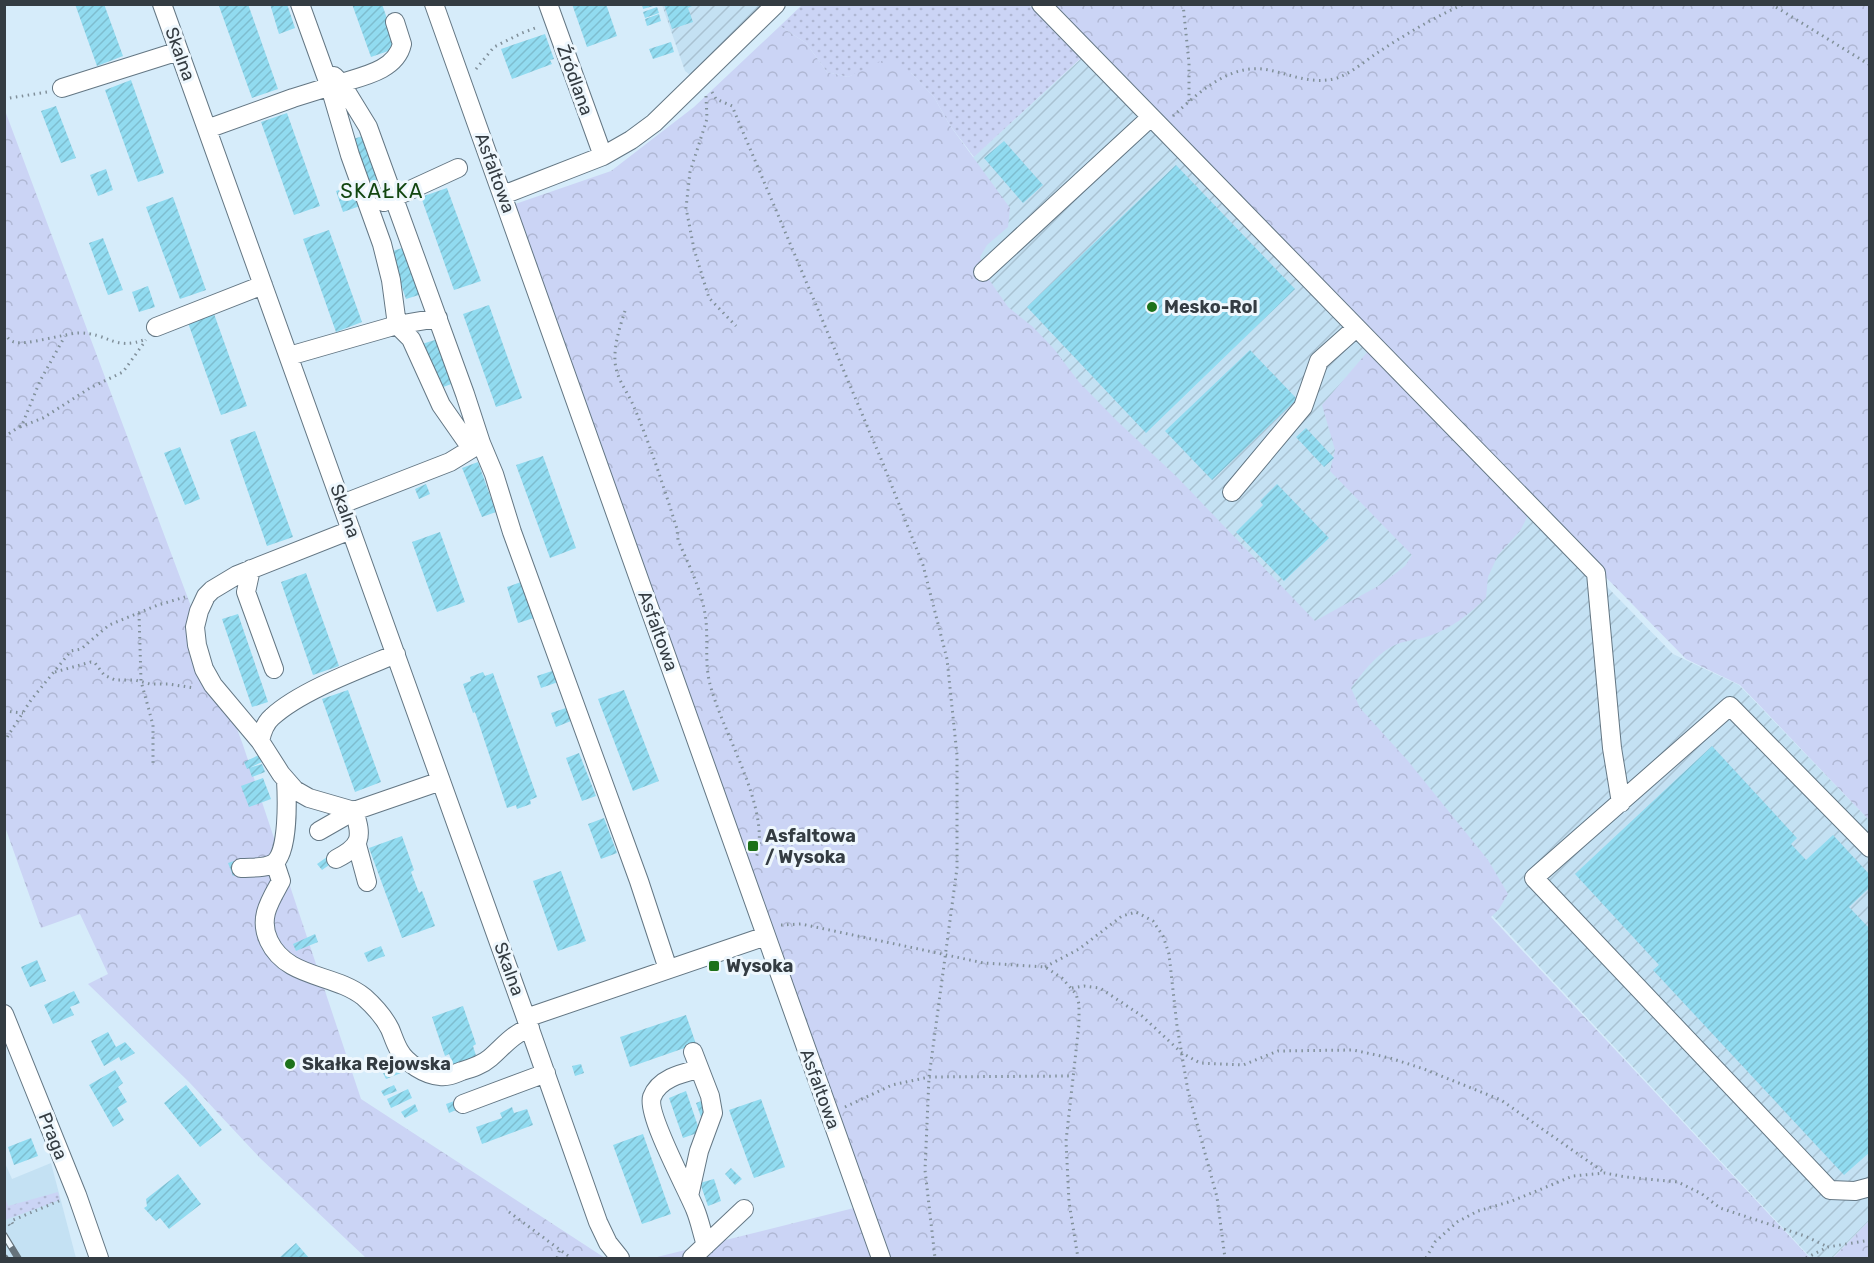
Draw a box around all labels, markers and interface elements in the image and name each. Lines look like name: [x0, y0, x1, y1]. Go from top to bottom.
street label: Skalna: [160, 24, 200, 84]
street label: Źródlana: [552, 42, 598, 118]
street label: Asfaltowa: [470, 130, 520, 216]
district label: SKAŁKA: [340, 179, 424, 203]
place label: Mesko-Rol: [1164, 296, 1258, 318]
marker: Mesko-Rol: [1145, 300, 1159, 314]
street label: Skalna: [325, 481, 365, 541]
street label: Asfaltowa: [633, 588, 683, 674]
place label: Asfaltowa / Wysoka: [765, 825, 856, 868]
marker: Asfaltowa / Wysoka: [746, 839, 760, 853]
street label: Skalna: [489, 939, 529, 999]
place label: Wysoka: [726, 955, 793, 977]
marker: Wysoka: [707, 959, 721, 973]
street label: Asfaltowa: [795, 1046, 845, 1132]
place label: Skałka Rejowska: [302, 1053, 451, 1075]
marker: Skałka Rejowska: [283, 1057, 297, 1071]
street label: Praga: [34, 1109, 72, 1163]

